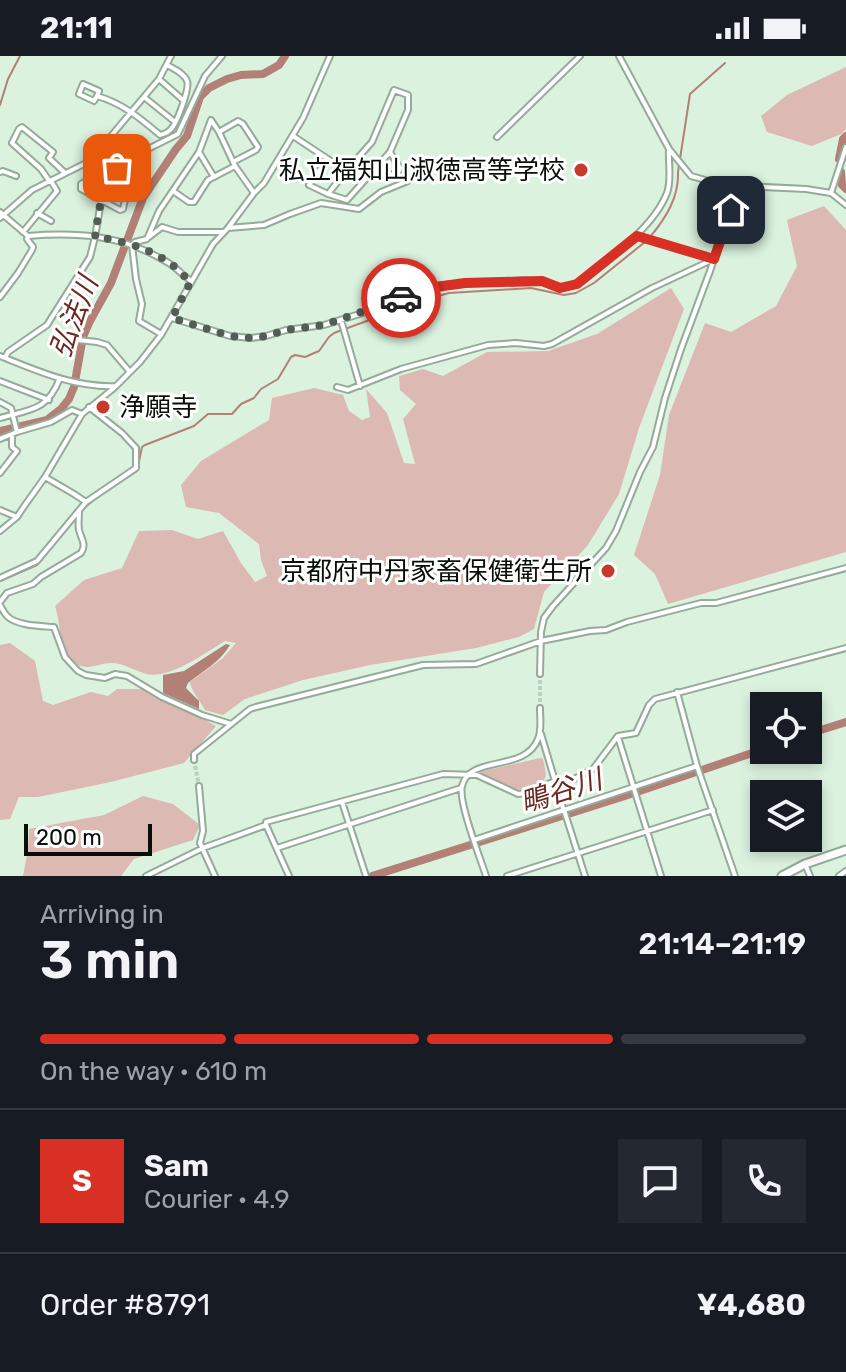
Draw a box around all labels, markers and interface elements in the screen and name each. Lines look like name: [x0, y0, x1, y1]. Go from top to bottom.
text: 21:11: [40, 10, 113, 46]
pin: [83, 134, 151, 202]
icon: bag: [95, 146, 139, 190]
place label: 私立福知山淑徳高等学校: [279, 155, 565, 186]
marker: 私立福知山淑徳高等学校: [572, 161, 590, 179]
pin: [697, 176, 765, 244]
icon: home: [709, 188, 753, 232]
courier: [361, 258, 441, 338]
water label: 弘法川: [44, 269, 106, 362]
icon: car: [379, 276, 423, 320]
place label: 浄願寺: [119, 392, 197, 423]
marker: 浄願寺: [94, 398, 112, 416]
place label: 京都府中丹家畜保健衛生所: [280, 556, 592, 587]
marker: 京都府中丹家畜保健衛生所: [599, 562, 617, 580]
map controls: [750, 692, 822, 852]
button: locate: [750, 692, 822, 764]
water label: 鴫谷川: [516, 761, 609, 820]
button: layers: [750, 780, 822, 852]
scale bar: [24, 820, 152, 856]
text: 200 m: [36, 824, 102, 851]
text: Arriving in: [40, 899, 164, 930]
text: 21:14–21:19: [638, 926, 806, 962]
text: 3 min: [40, 929, 179, 991]
text: On the way · 610 m: [40, 1056, 267, 1087]
button: chat: [618, 1139, 702, 1223]
button: phone: [722, 1139, 806, 1223]
text: Sam: [144, 1148, 209, 1184]
text: S: [72, 1163, 92, 1199]
text: Courier · 4.9: [144, 1184, 290, 1215]
text: Order #8791: [40, 1287, 210, 1323]
text: ¥4,680: [697, 1287, 806, 1323]

